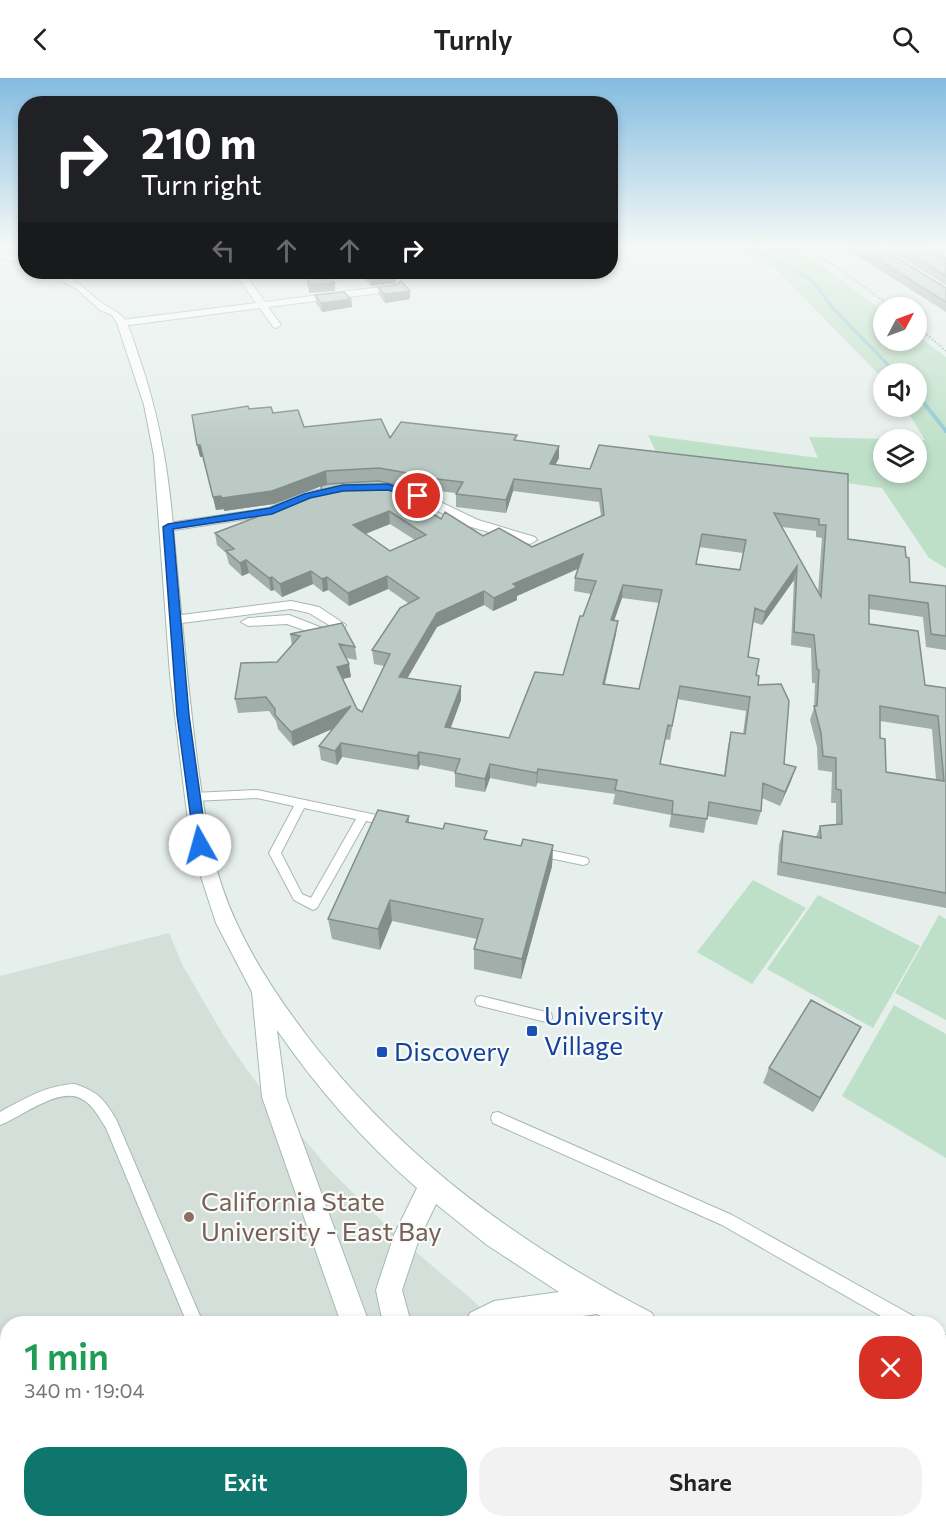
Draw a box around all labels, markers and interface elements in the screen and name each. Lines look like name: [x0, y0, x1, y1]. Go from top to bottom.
icon: back: [24, 23, 57, 56]
text: Turnly: [433, 23, 513, 56]
icon: search: [889, 23, 922, 56]
text: 210 m: [141, 116, 256, 168]
icon: right: [42, 120, 120, 198]
text: Turn right: [141, 168, 261, 201]
icon: left: [207, 234, 240, 267]
icon: ahead: [270, 234, 303, 267]
icon: ahead: [333, 234, 366, 267]
icon: right: [396, 234, 429, 267]
north arrow: [873, 297, 927, 351]
map controls: [873, 297, 927, 483]
button: sound: [873, 363, 927, 417]
button: layers: [873, 429, 927, 483]
pin: [392, 470, 443, 521]
icon: arrive: [401, 479, 434, 512]
position arrow: [168, 813, 232, 877]
place label: University Village: [544, 999, 664, 1060]
marker: University Village: [525, 1024, 539, 1038]
place label: Discovery: [394, 1035, 510, 1066]
marker: Discovery: [375, 1045, 389, 1059]
place label: California State University - East Bay: [201, 1185, 442, 1246]
marker: California State University - East Bay: [182, 1210, 196, 1224]
text: 1 min: [24, 1333, 109, 1377]
button: close: [859, 1336, 922, 1399]
text: 340 m · 19:04: [24, 1378, 145, 1402]
button: Exit: [24, 1447, 467, 1516]
button: Share: [479, 1447, 922, 1516]

